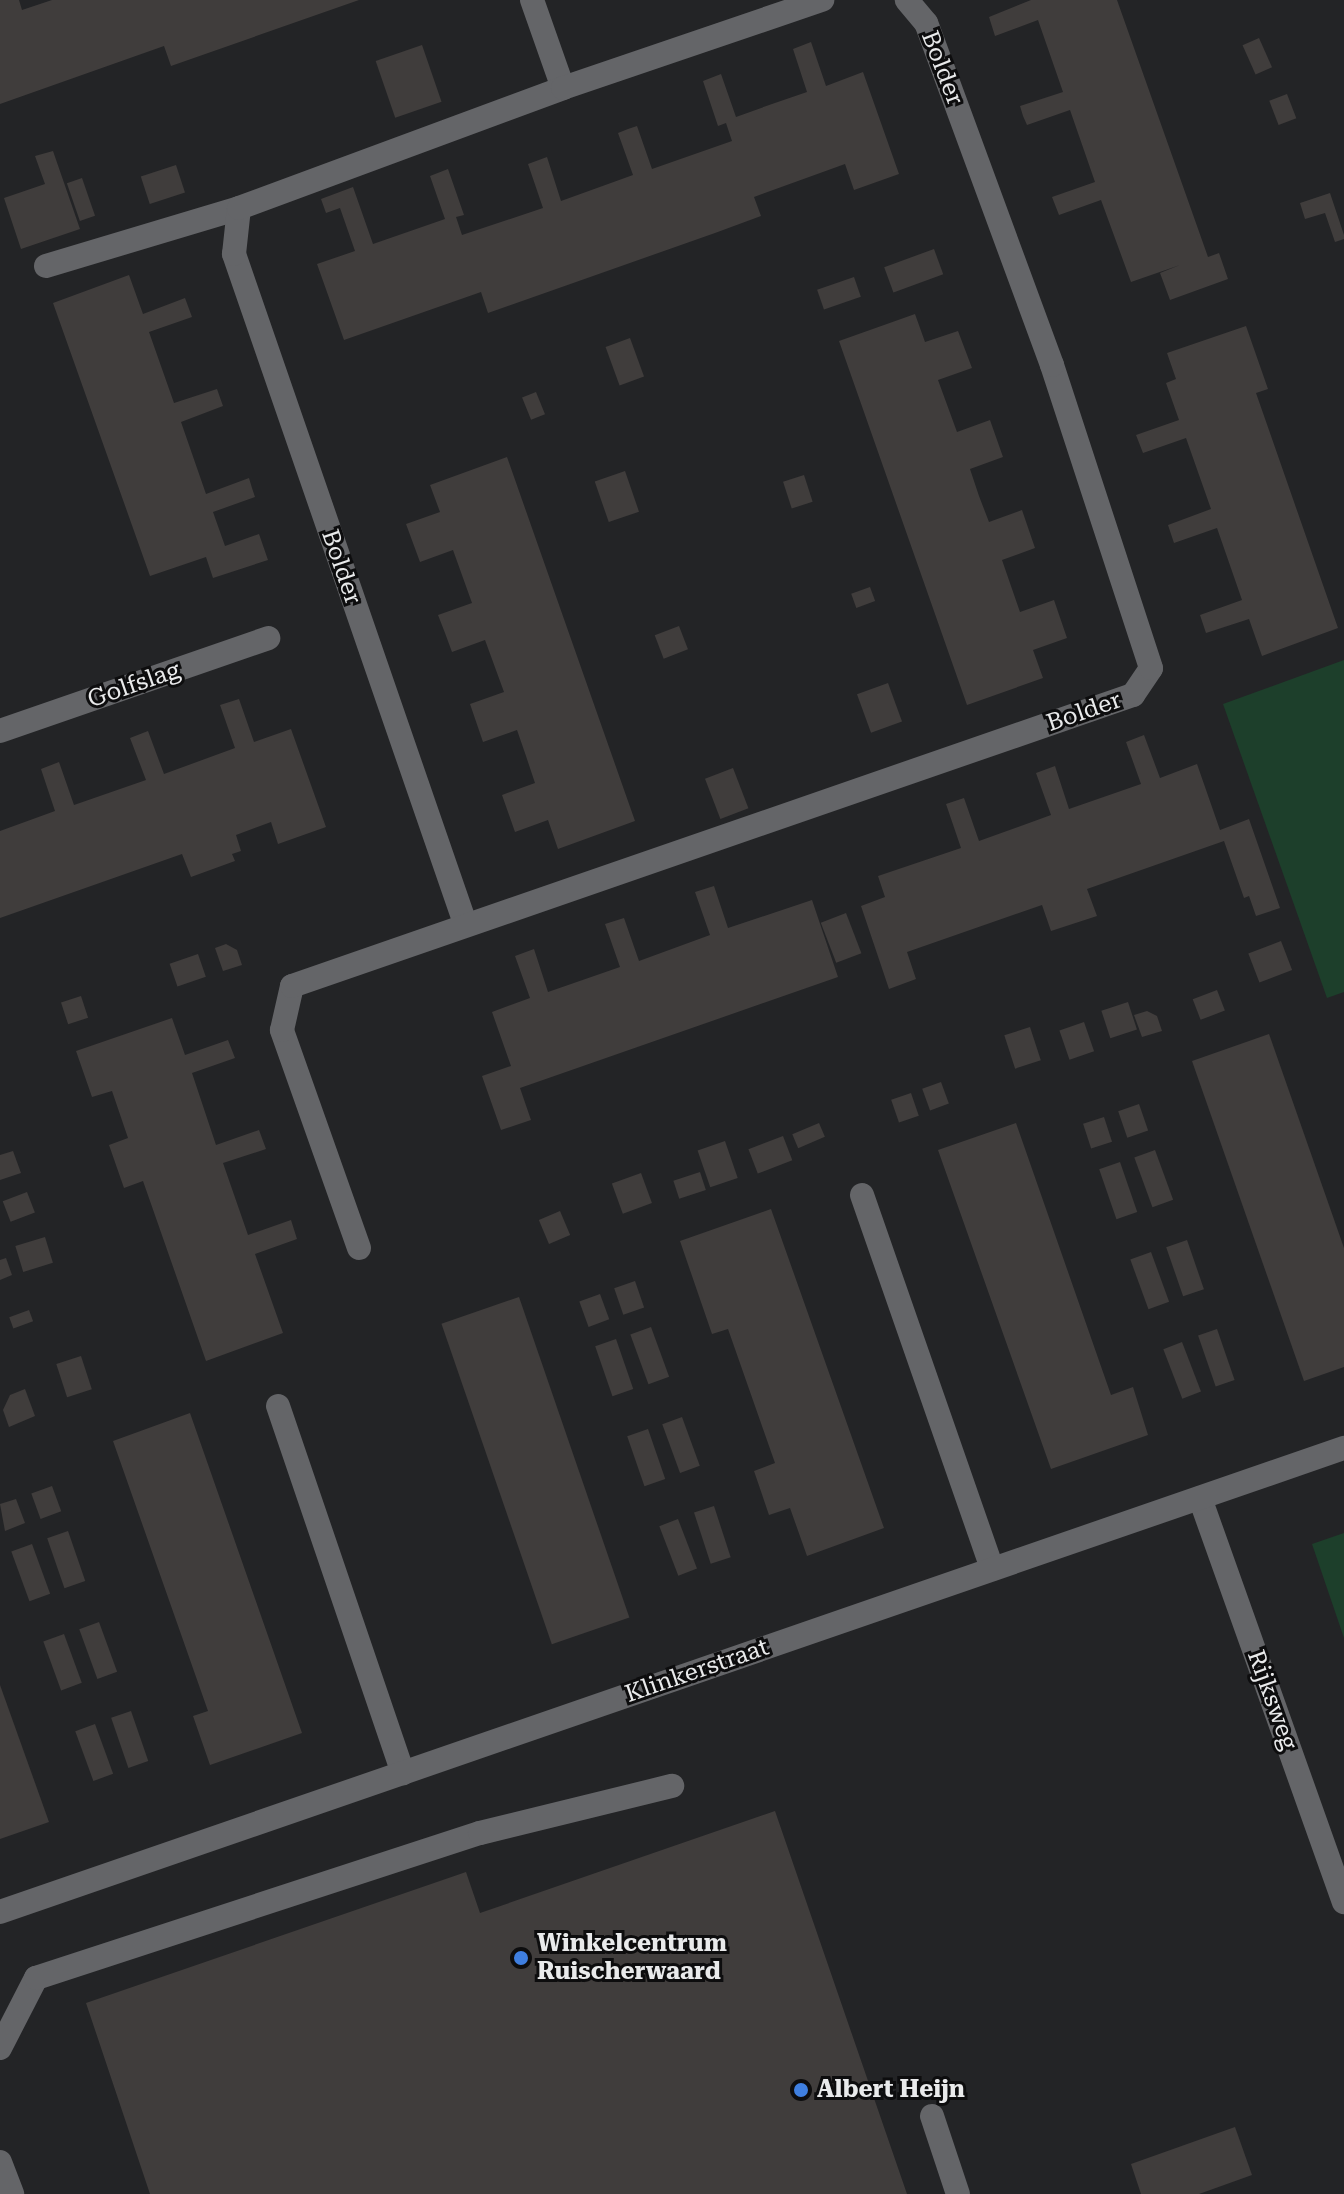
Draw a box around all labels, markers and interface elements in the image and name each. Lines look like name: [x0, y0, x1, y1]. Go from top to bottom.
street label: Bolder: [915, 27, 969, 109]
street label: Bolder: [315, 526, 367, 608]
street label: Golfslag: [84, 656, 184, 714]
street label: Bolder: [1043, 686, 1125, 738]
street label: Klinkerstraat: [622, 1633, 772, 1709]
street label: Rijksweg: [1241, 1646, 1303, 1754]
place label: Winkelcentrum Ruischerwaard: [537, 1930, 727, 1986]
marker: Winkelcentrum Ruischerwaard: [512, 1949, 530, 1967]
place label: Albert Heijn: [817, 2076, 965, 2104]
marker: Albert Heijn: [792, 2081, 810, 2099]

